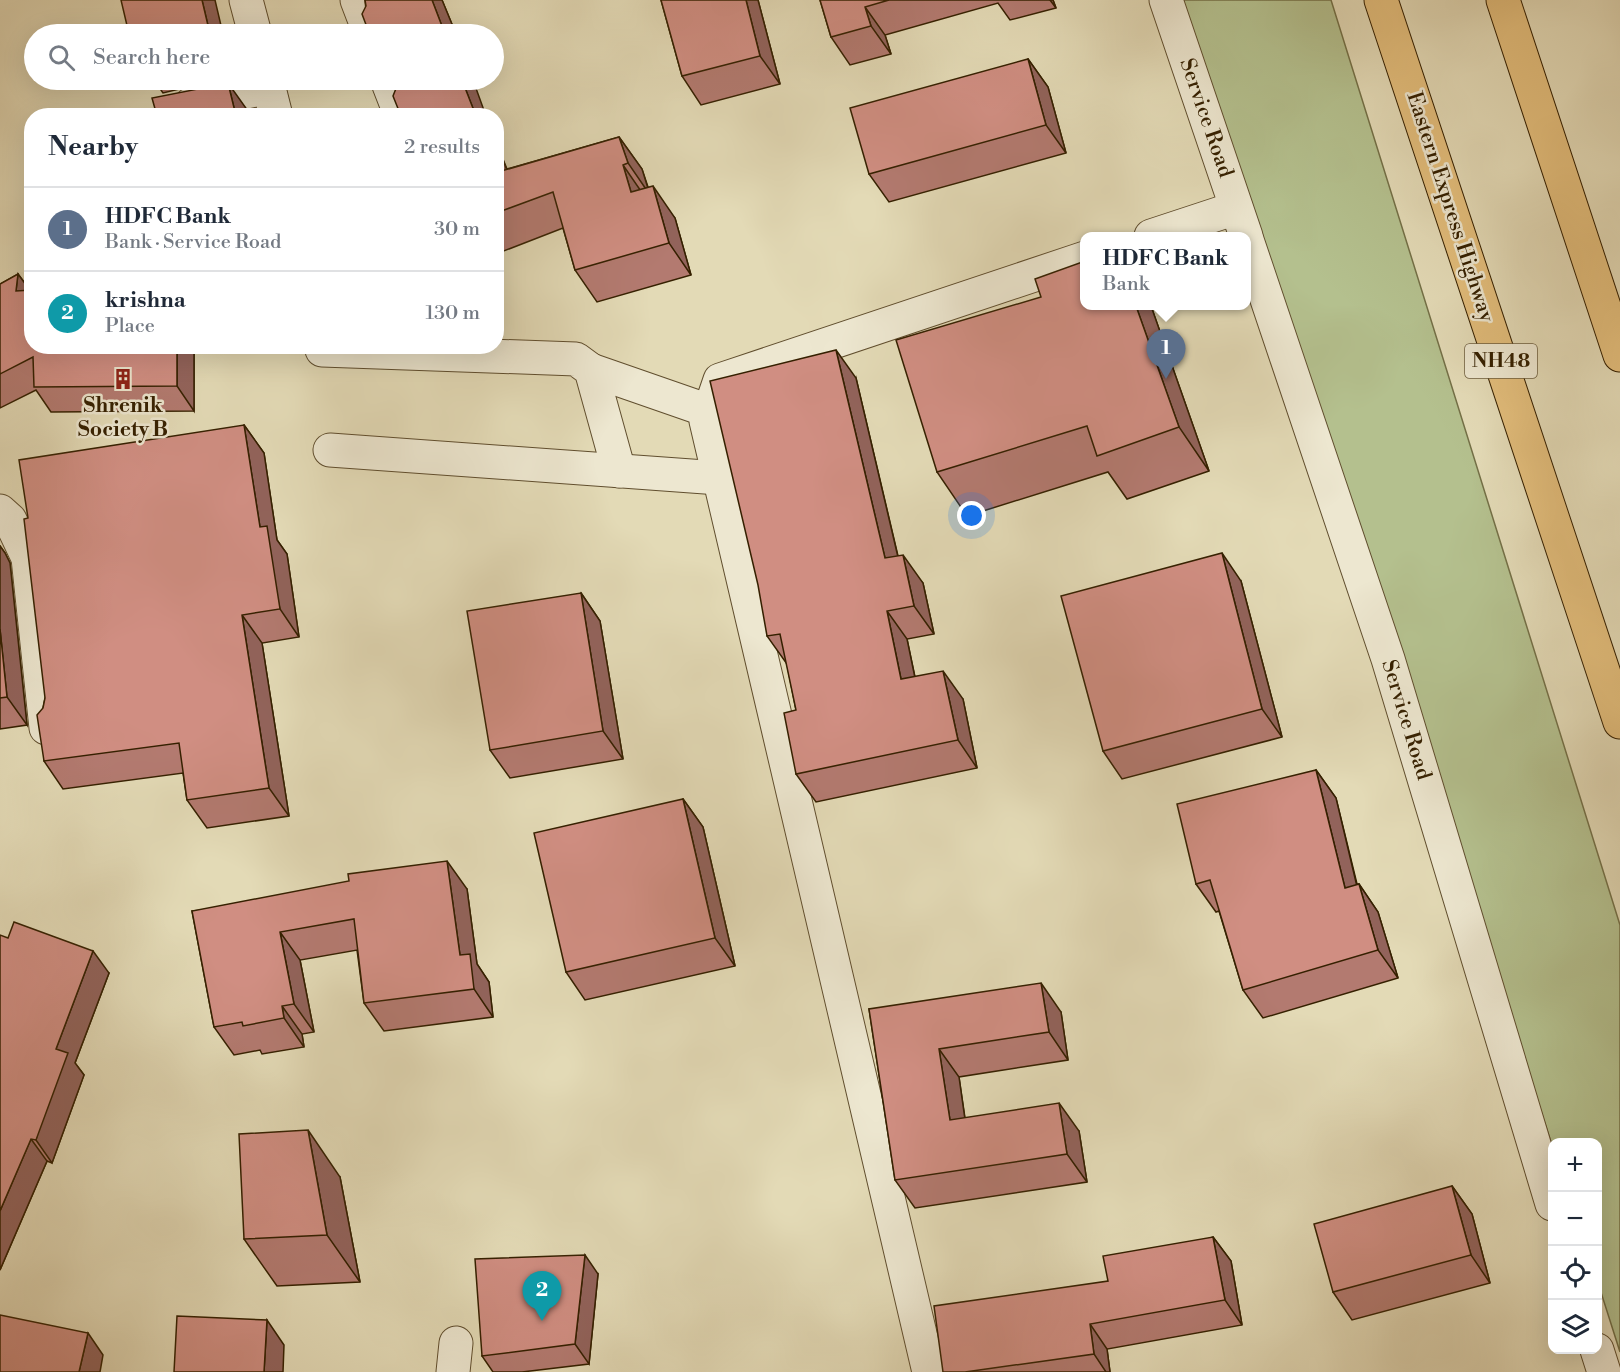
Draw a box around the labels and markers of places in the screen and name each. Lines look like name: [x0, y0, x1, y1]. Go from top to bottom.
pin: 1: [1146, 330, 1186, 379]
building icon: Shrenik Society B: [111, 367, 135, 391]
place label: Shrenik Society B: [78, 393, 168, 443]
pin: 2: [522, 1272, 562, 1321]

